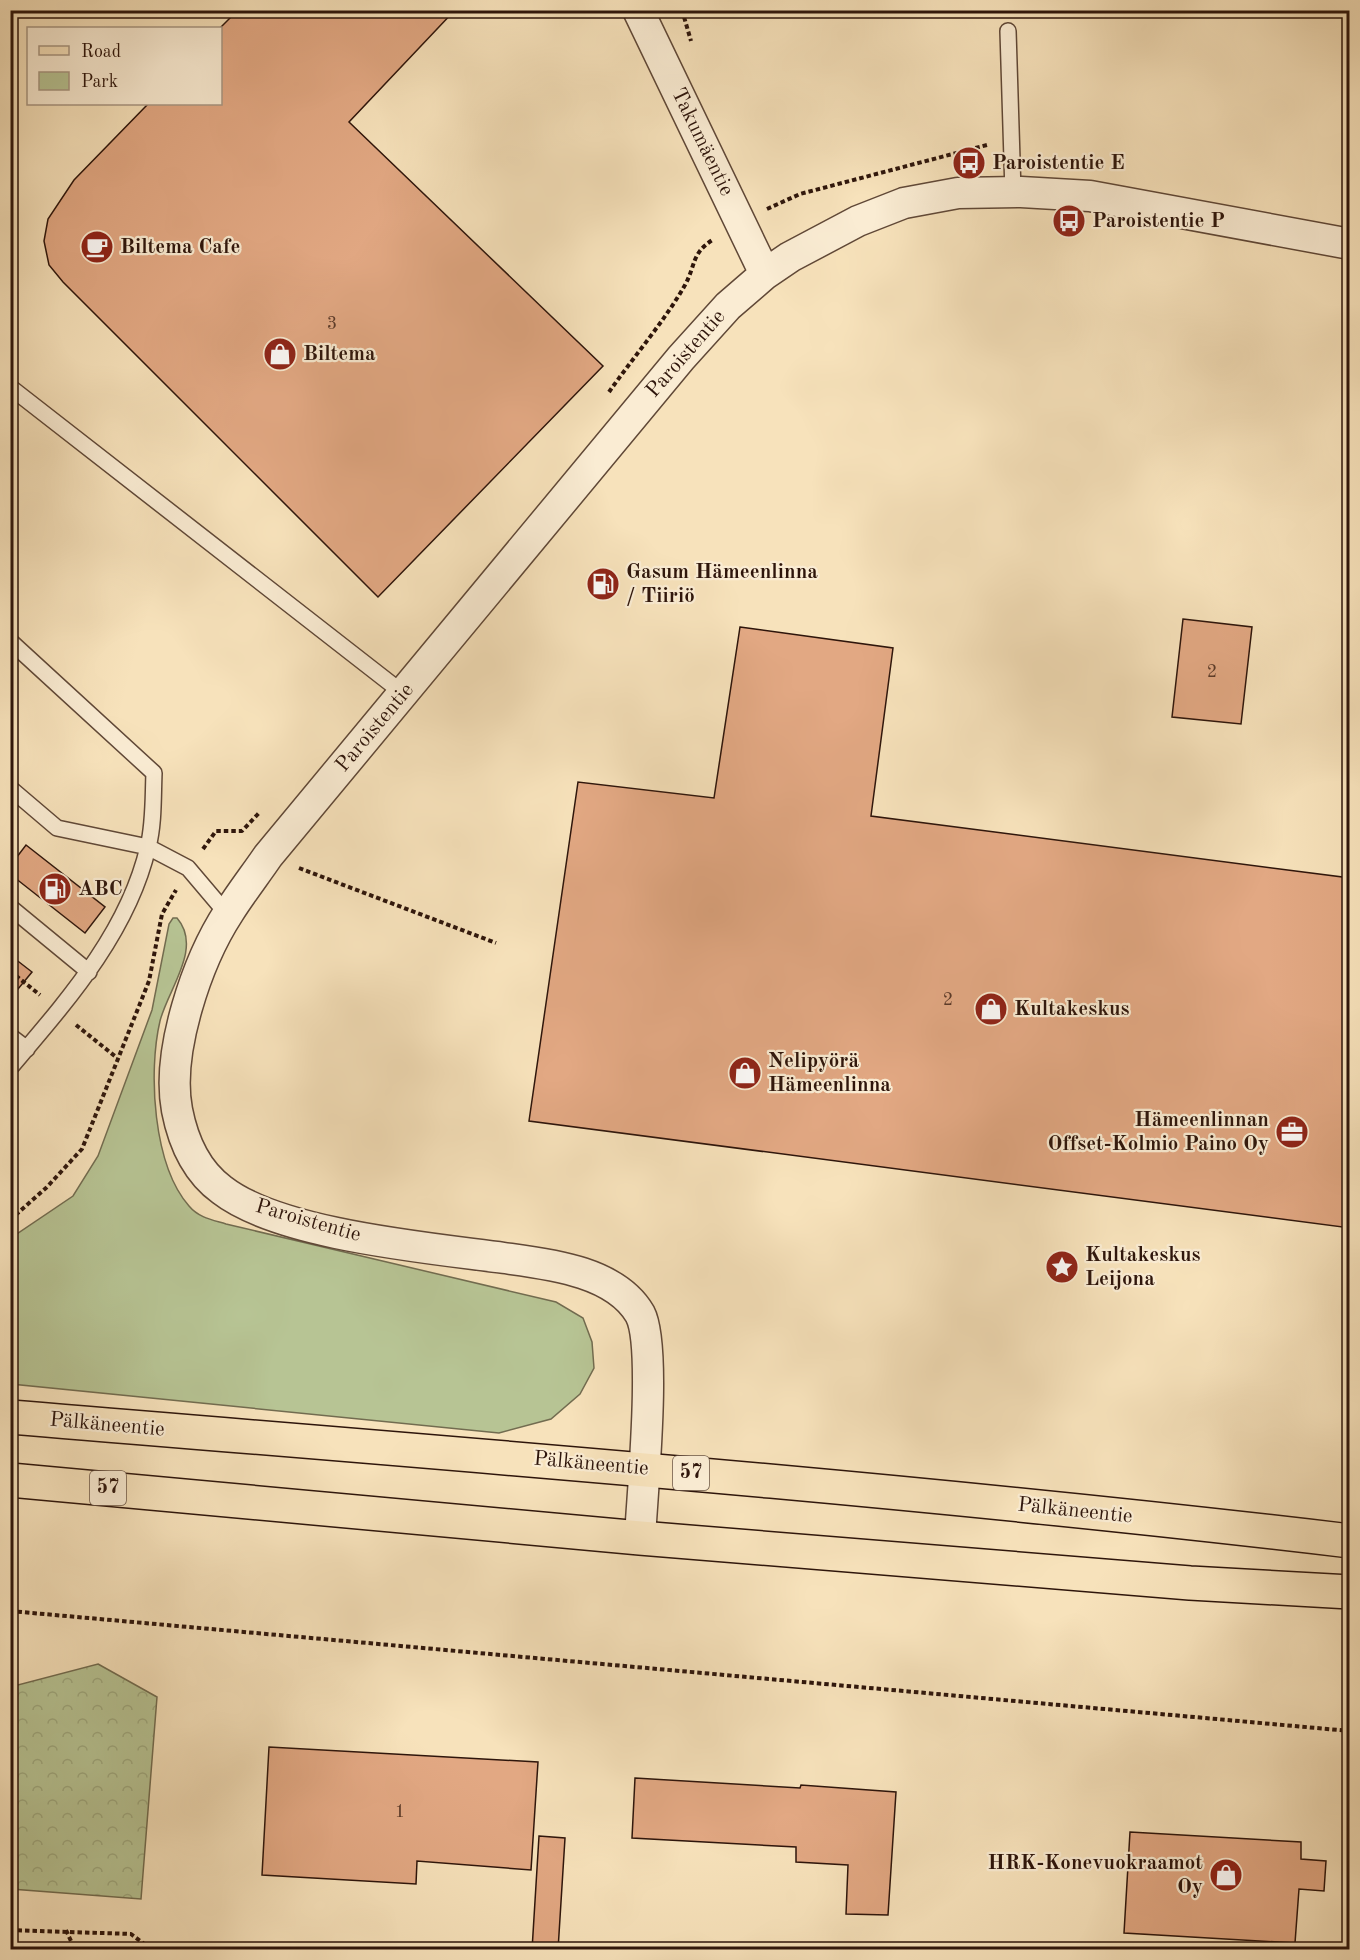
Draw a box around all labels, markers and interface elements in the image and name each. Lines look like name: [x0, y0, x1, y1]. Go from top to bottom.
legend: [27, 27, 222, 105]
text: Road: [81, 43, 121, 61]
text: Park: [81, 73, 118, 91]
street label: Takumäentie: [667, 85, 737, 199]
bus stop icon: Paroistentie E: [951, 145, 987, 181]
place label: Paroistentie E: [992, 153, 1125, 174]
bus stop icon: Paroistentie P: [1051, 203, 1087, 239]
place label: Paroistentie P: [1092, 211, 1225, 232]
cafe icon: Biltema Cafe: [79, 229, 115, 265]
place label: Biltema Cafe: [120, 237, 240, 258]
street label: Paroistentie: [642, 306, 730, 402]
house number: 3: [327, 315, 337, 333]
shop icon: Biltema: [262, 336, 298, 372]
place label: Biltema: [303, 344, 376, 365]
place label: Gasum Hämeenlinna / Tiiriö: [626, 562, 818, 607]
fuel station icon: Gasum Hämeenlinna / Tiiriö: [585, 566, 621, 602]
house number: 2: [1207, 663, 1217, 681]
street label: Paroistentie: [332, 680, 418, 776]
fuel station icon: ABC: [37, 871, 73, 907]
place label: ABC: [78, 879, 123, 900]
house number: 2: [943, 991, 953, 1009]
shop icon: Kultakeskus: [973, 991, 1009, 1027]
place label: Kultakeskus: [1014, 999, 1130, 1020]
place label: Nelipyörä Hämeenlinna: [768, 1051, 891, 1096]
shop icon: Nelipyörä Hämeenlinna: [727, 1055, 763, 1091]
place label: Hämeenlinnan Offset-Kolmio Paino Oy: [1047, 1110, 1269, 1155]
office icon: Hämeenlinnan Offset-Kolmio Paino Oy: [1274, 1114, 1310, 1150]
street label: Paroistentie: [253, 1196, 363, 1246]
place label: Kultakeskus Leijona: [1085, 1245, 1201, 1290]
place icon: Kultakeskus Leijona: [1044, 1249, 1080, 1285]
street label: Pälkäneentie: [48, 1409, 166, 1441]
street label: Pälkäneentie: [532, 1448, 650, 1480]
road number: 57: [673, 1456, 709, 1490]
road number: 57: [90, 1471, 126, 1505]
street label: Pälkäneentie: [1016, 1495, 1134, 1527]
house number: 1: [395, 1803, 405, 1821]
place label: HRK-Konevuokraamot Oy: [988, 1853, 1203, 1898]
shop icon: HRK-Konevuokraamot Oy: [1208, 1857, 1244, 1893]

